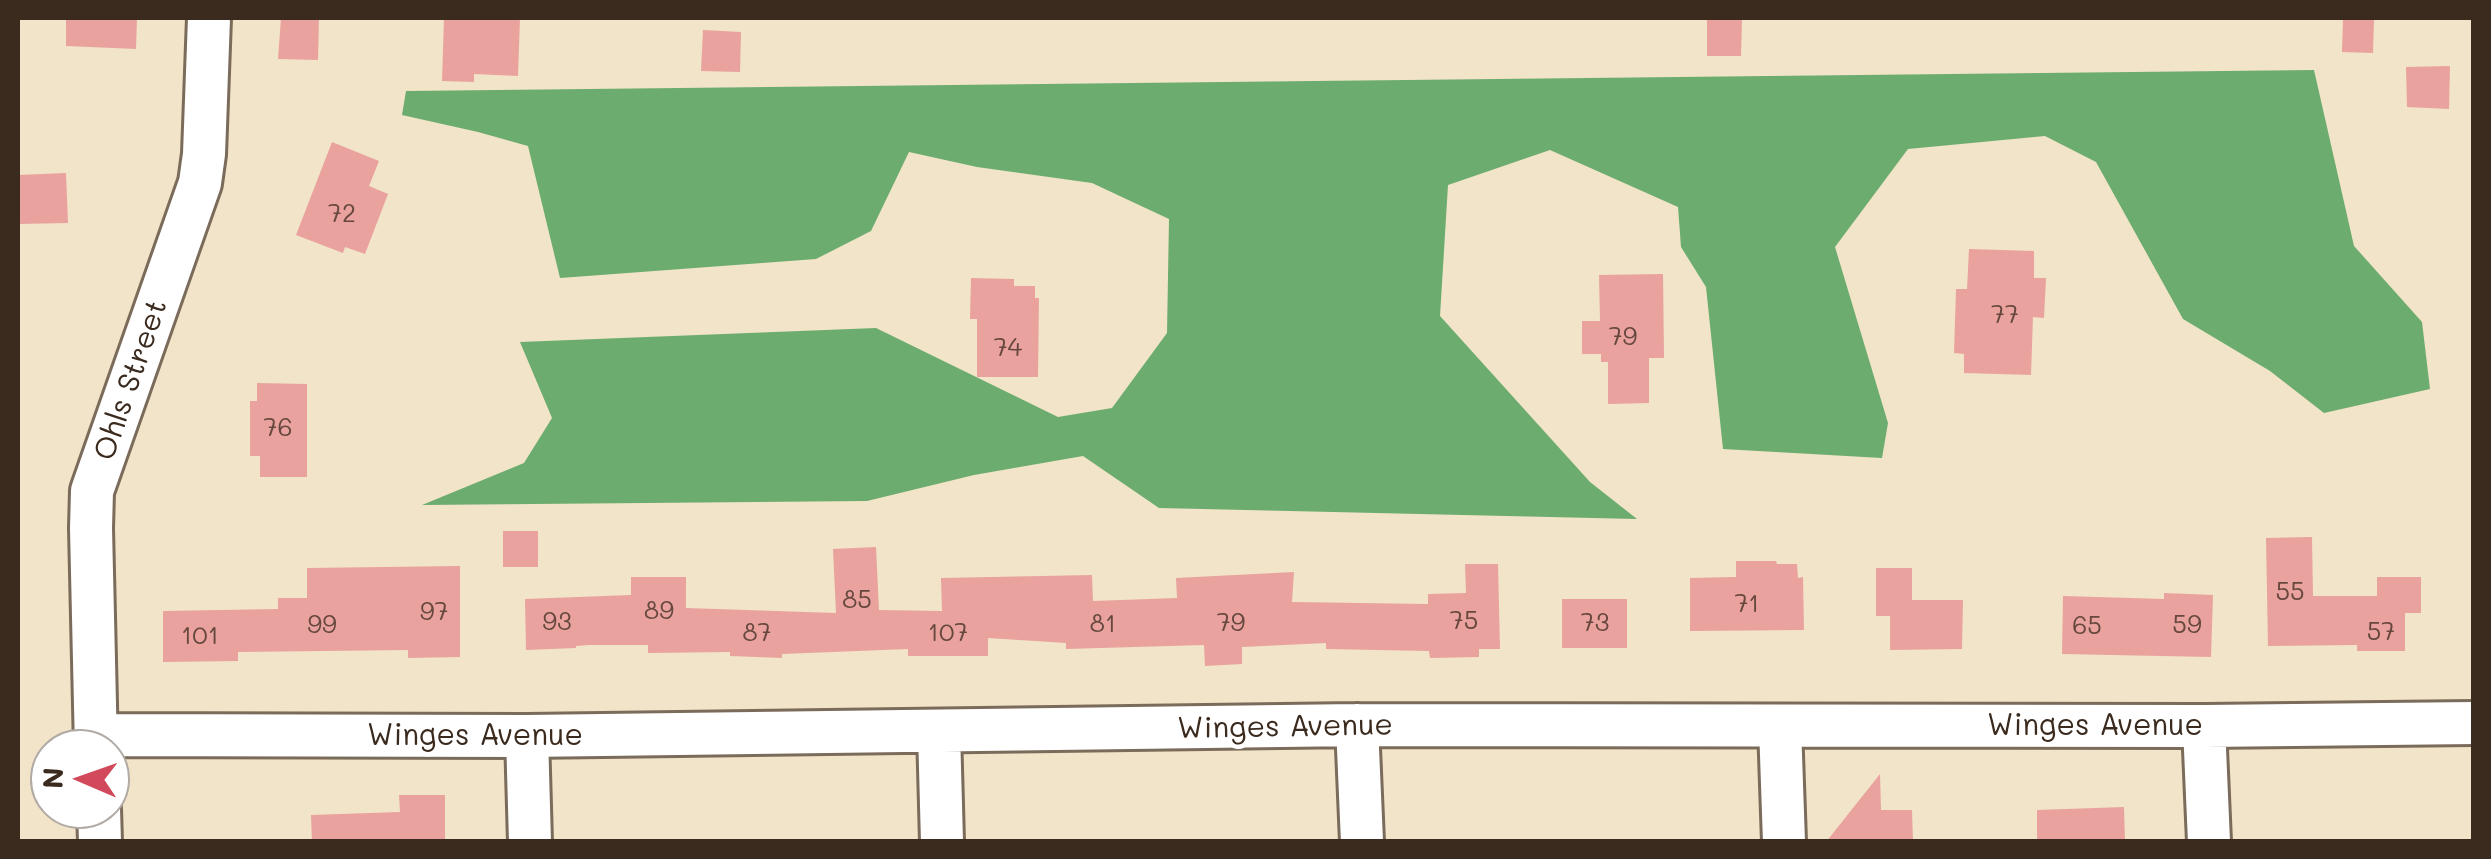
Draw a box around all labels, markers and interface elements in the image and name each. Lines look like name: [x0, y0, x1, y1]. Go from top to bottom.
house number: 72: [328, 199, 356, 229]
street label: Ohls Street: [87, 295, 175, 465]
house number: 77: [1991, 300, 2019, 330]
house number: 79: [1609, 322, 1637, 352]
house number: 74: [994, 333, 1022, 363]
house number: 76: [264, 413, 292, 443]
house number: 55: [2275, 577, 2305, 607]
house number: 85: [842, 585, 872, 615]
house number: 71: [1734, 589, 1760, 619]
house number: 89: [644, 596, 674, 626]
house number: 97: [420, 597, 448, 627]
house number: 75: [1450, 606, 1478, 636]
house number: 93: [542, 607, 572, 637]
house number: 79: [1217, 608, 1245, 638]
house number: 73: [1581, 608, 1609, 638]
house number: 81: [1090, 609, 1116, 639]
house number: 99: [307, 610, 337, 640]
house number: 59: [2172, 610, 2202, 640]
house number: 65: [2072, 611, 2102, 641]
house number: 57: [2367, 617, 2395, 647]
house number: 87: [742, 618, 772, 648]
house number: 107: [928, 618, 968, 648]
house number: 101: [181, 621, 219, 651]
street label: Winges Avenue: [1177, 707, 1393, 747]
street label: Winges Avenue: [1987, 708, 2203, 744]
street label: Winges Avenue: [367, 718, 583, 754]
north arrow: [30, 729, 130, 829]
text: N: [34, 767, 70, 789]

